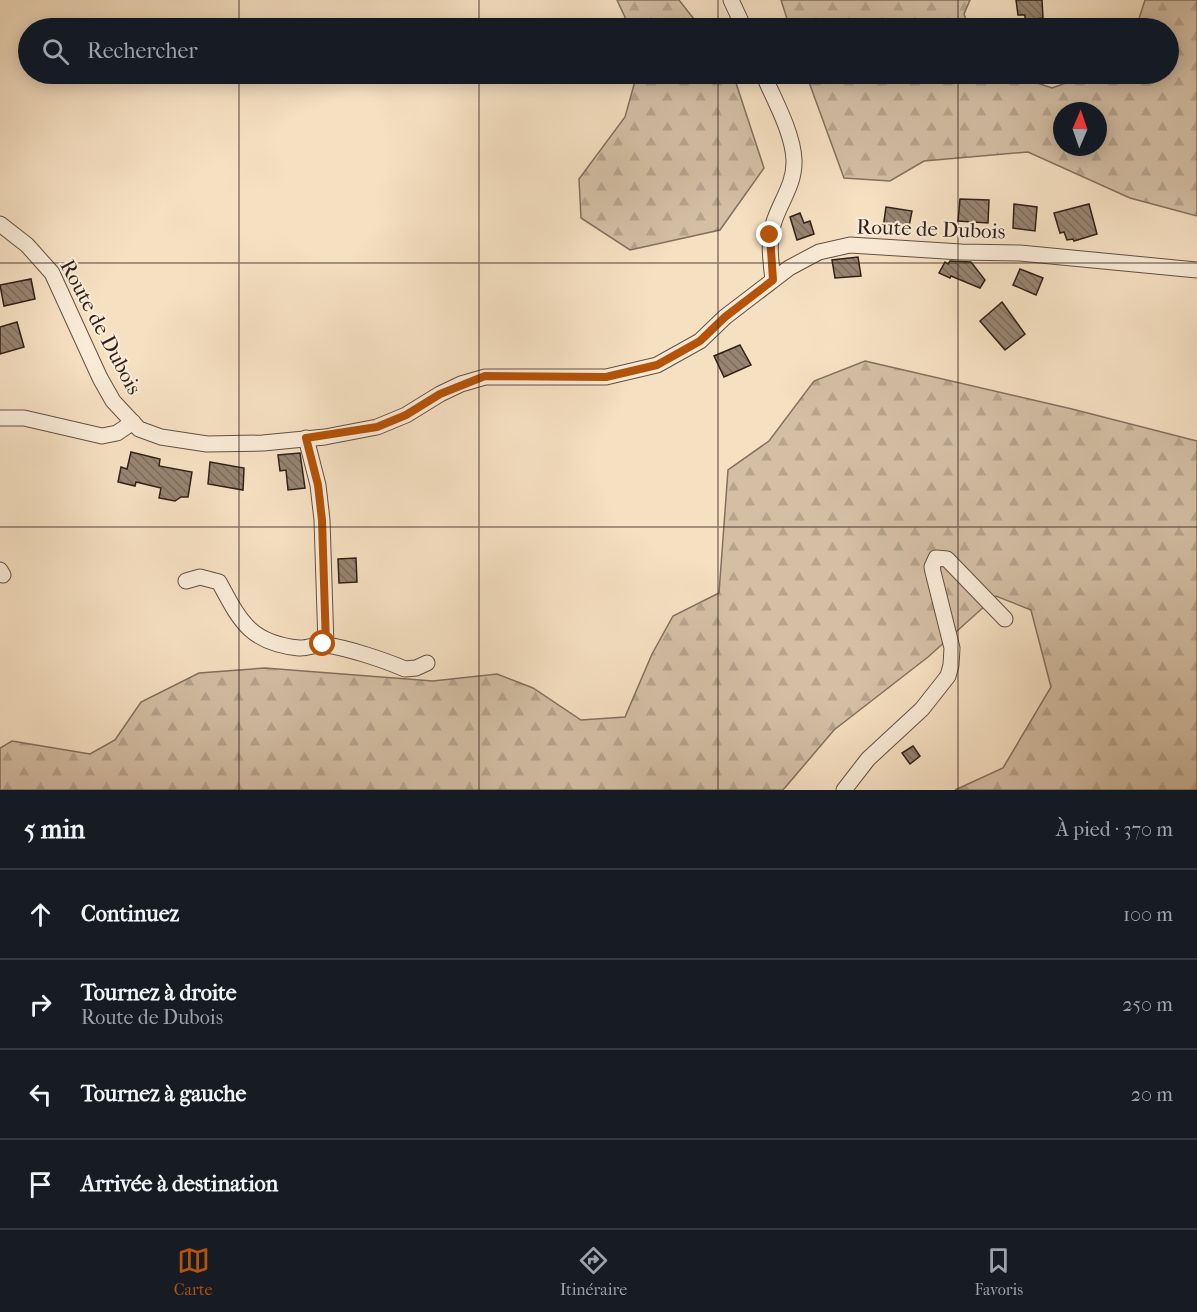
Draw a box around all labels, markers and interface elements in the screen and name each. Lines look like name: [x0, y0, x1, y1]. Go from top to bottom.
search box: [18, 18, 1179, 84]
icon: search: [39, 35, 72, 68]
text: Rechercher: [87, 38, 198, 64]
north arrow: [1053, 102, 1107, 156]
street label: Route de Dubois: [856, 214, 1006, 244]
route end: [756, 221, 782, 247]
street label: Route de Dubois: [55, 255, 147, 399]
route start: [309, 630, 335, 656]
text: 5 min: [24, 814, 85, 845]
text: À pied · 370 m: [1056, 818, 1173, 841]
icon: ahead: [24, 898, 57, 931]
text: Continuez: [81, 901, 179, 927]
text: 100 m: [1123, 903, 1173, 926]
text: Tournez à droite: [81, 980, 237, 1006]
icon: right: [24, 988, 57, 1021]
text: 250 m: [1122, 993, 1173, 1016]
text: Route de Dubois: [81, 1006, 223, 1029]
icon: left: [24, 1078, 57, 1111]
text: Tournez à gauche: [81, 1081, 246, 1107]
text: 20 m: [1131, 1083, 1173, 1106]
icon: arrive: [24, 1168, 57, 1201]
text: Arrivée à destination: [81, 1171, 278, 1197]
tab: Carte: [174, 1244, 212, 1299]
tab: Itinéraire: [560, 1244, 627, 1299]
tab: Favoris: [975, 1244, 1023, 1299]

